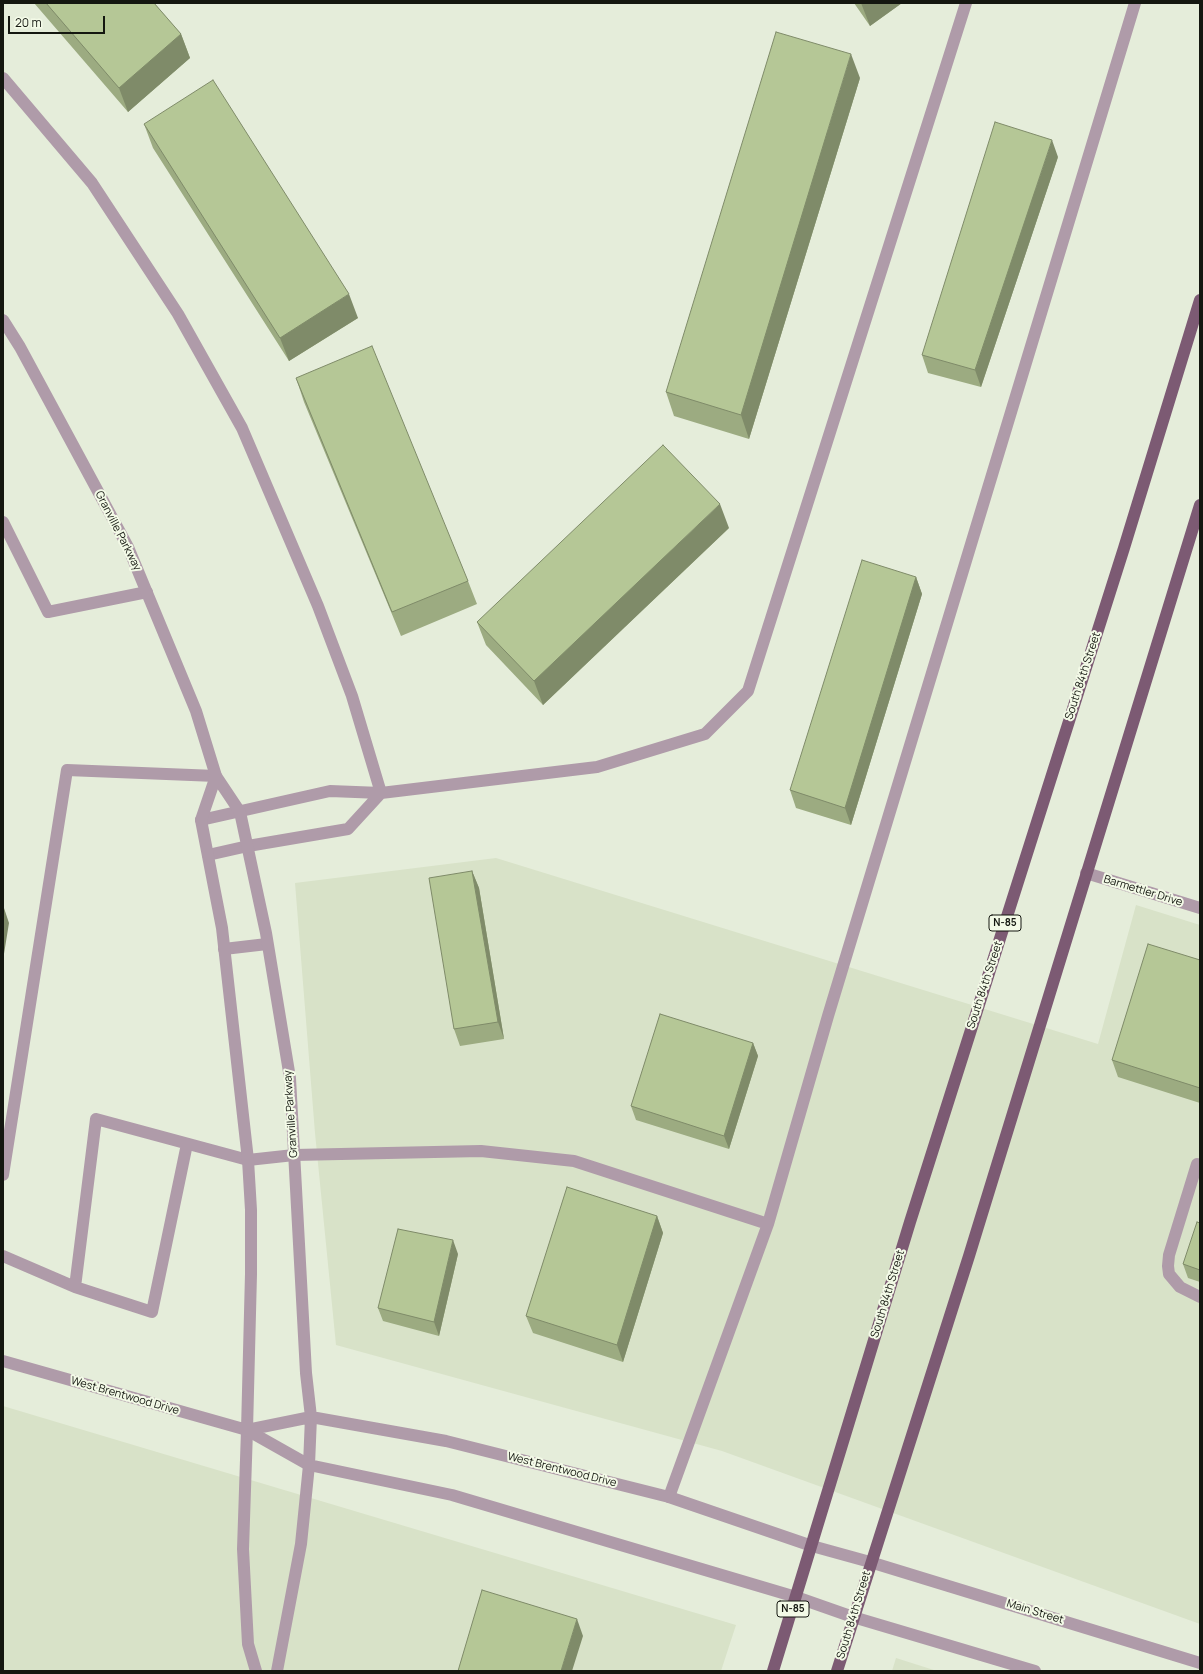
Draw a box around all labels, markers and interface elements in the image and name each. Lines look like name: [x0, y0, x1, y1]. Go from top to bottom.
scale bar: [10, 8, 107, 34]
text: 20 m: [15, 14, 42, 31]
street label: Granville Parkway: [92, 489, 144, 573]
street label: South 84th Street: [1063, 631, 1103, 721]
street label: Barmettler Drive: [1102, 873, 1184, 909]
road number: N-85: [989, 915, 1021, 931]
street label: South 84th Street: [965, 940, 1005, 1030]
street label: Granville Parkway: [281, 1070, 301, 1158]
street label: South 84th Street: [868, 1248, 908, 1340]
street label: West Brentwood Drive: [69, 1374, 181, 1418]
street label: West Brentwood Drive: [506, 1450, 618, 1490]
street label: South 84th Street: [834, 1569, 874, 1661]
street label: Main Street: [1005, 1597, 1065, 1627]
road number: N-85: [777, 1601, 809, 1617]

